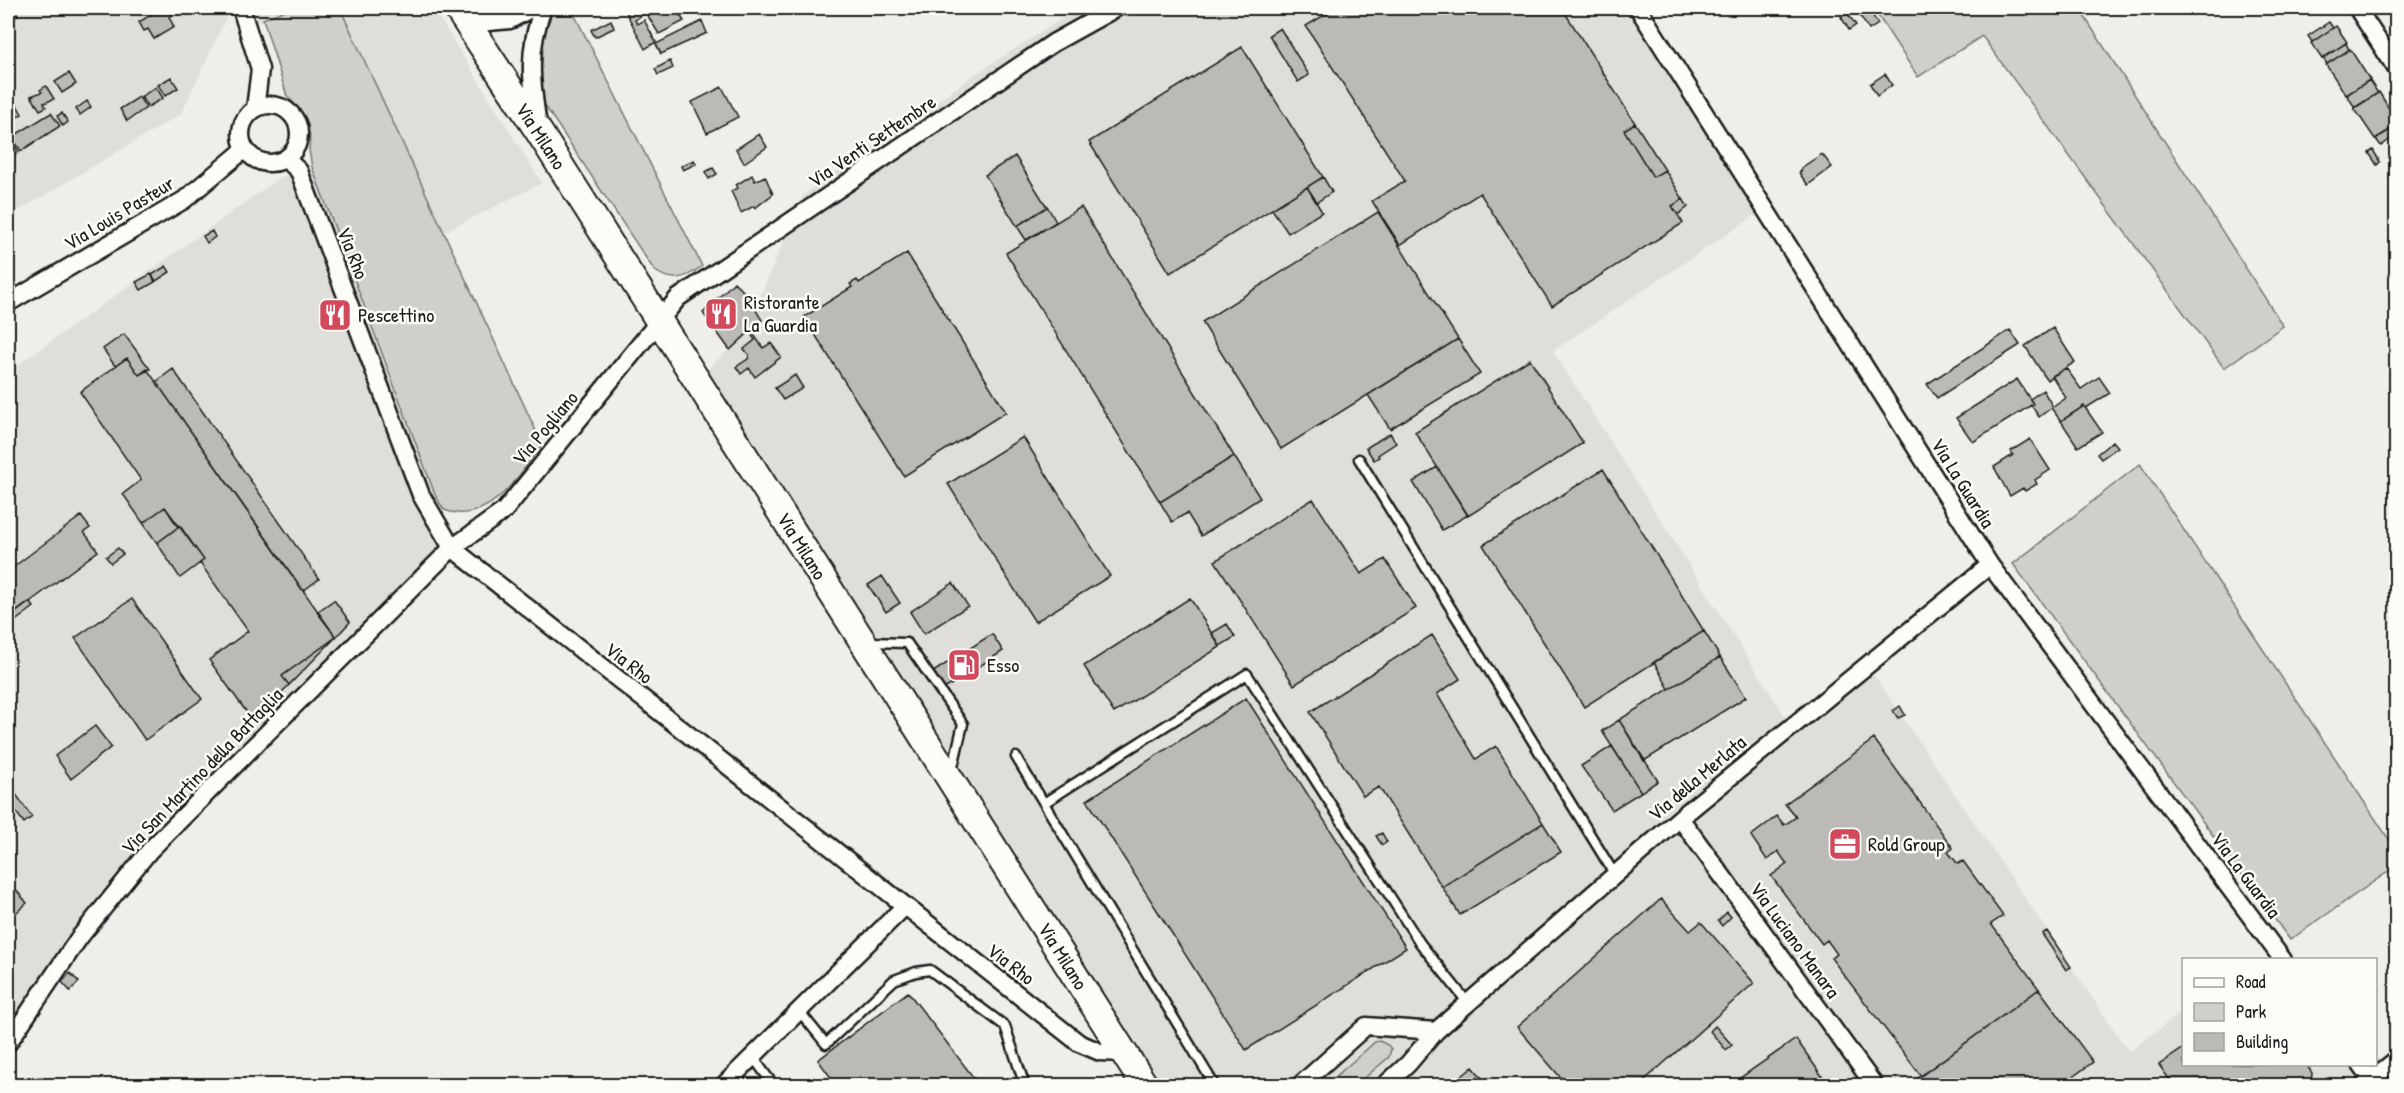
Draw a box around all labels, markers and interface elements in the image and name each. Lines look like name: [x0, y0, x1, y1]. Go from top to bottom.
street label: Via Venti Settembre: [803, 88, 941, 193]
street label: Via Milano: [510, 97, 573, 174]
street label: Via Louis Pasteur: [59, 169, 179, 256]
street label: Via Rho: [331, 223, 376, 283]
place label: Ristorante La Guardia: [744, 288, 820, 338]
restaurant icon: Ristorante La Guardia: [703, 296, 739, 332]
restaurant icon: Pescettino: [317, 297, 353, 333]
place label: Pescettino: [358, 301, 434, 328]
street label: Via Pogliano: [506, 385, 584, 471]
street label: Via La Guardia: [1925, 433, 2002, 533]
street label: Via Milano: [771, 507, 834, 585]
street label: Via Rho: [600, 635, 659, 690]
fuel station icon: Esso: [946, 647, 982, 683]
place label: Esso: [987, 651, 1019, 678]
street label: Via San Martino della Battaglia: [115, 681, 289, 860]
street label: Via della Merlata: [1642, 728, 1752, 827]
office icon: Rold Group: [1827, 826, 1863, 862]
street label: Via La Guardia: [2205, 826, 2288, 923]
place label: Rold Group: [1868, 830, 1945, 857]
street label: Via Luciano Manara: [1744, 876, 1847, 1003]
street label: Via Milano: [1032, 917, 1095, 995]
street label: Via Rho: [982, 936, 1041, 991]
legend: [2182, 958, 2377, 1066]
text: Road: [2236, 969, 2266, 994]
text: Park: [2236, 999, 2267, 1024]
text: Building: [2236, 1029, 2288, 1054]

